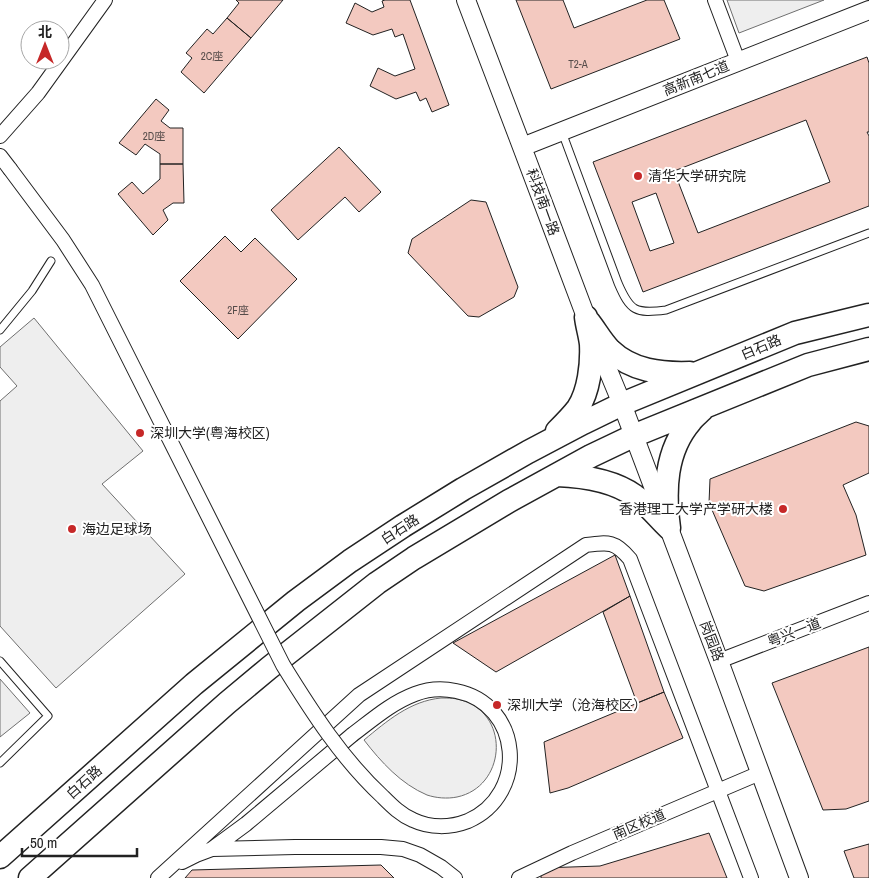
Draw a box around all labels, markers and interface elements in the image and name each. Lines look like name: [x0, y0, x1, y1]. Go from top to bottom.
north arrow: [20, 20, 70, 70]
text: 北: [38, 23, 52, 41]
house number: 2C座: [201, 49, 223, 63]
house number: T2-A: [568, 57, 589, 71]
street label: 高新南七道: [660, 57, 732, 99]
house number: 2D座: [143, 129, 165, 143]
street label: 科技南一路: [523, 166, 563, 238]
place label: 清华大学研究院: [648, 167, 746, 185]
marker: 清华大学研究院: [632, 170, 644, 182]
house number: 2F座: [227, 303, 249, 317]
street label: 白石路: [738, 331, 784, 363]
place label: 深圳大学(粤海校区): [150, 424, 270, 442]
marker: 深圳大学(粤海校区): [134, 427, 146, 439]
place label: 香港理工大学产学研大楼: [619, 500, 773, 518]
marker: 香港理工大学产学研大楼: [777, 503, 789, 515]
street label: 白石路: [377, 510, 423, 548]
place label: 海边足球场: [82, 520, 152, 538]
marker: 海边足球场: [66, 523, 78, 535]
street label: 粤兴一道: [765, 614, 823, 650]
street label: 岗园路: [696, 618, 728, 664]
place label: 深圳大学（沧海校区）: [507, 696, 647, 714]
marker: 深圳大学（沧海校区）: [491, 699, 503, 711]
street label: 白石路: [62, 761, 106, 803]
street label: 南区校道: [610, 805, 668, 843]
scale bar: [22, 826, 138, 858]
text: 50 m: [30, 832, 57, 853]

